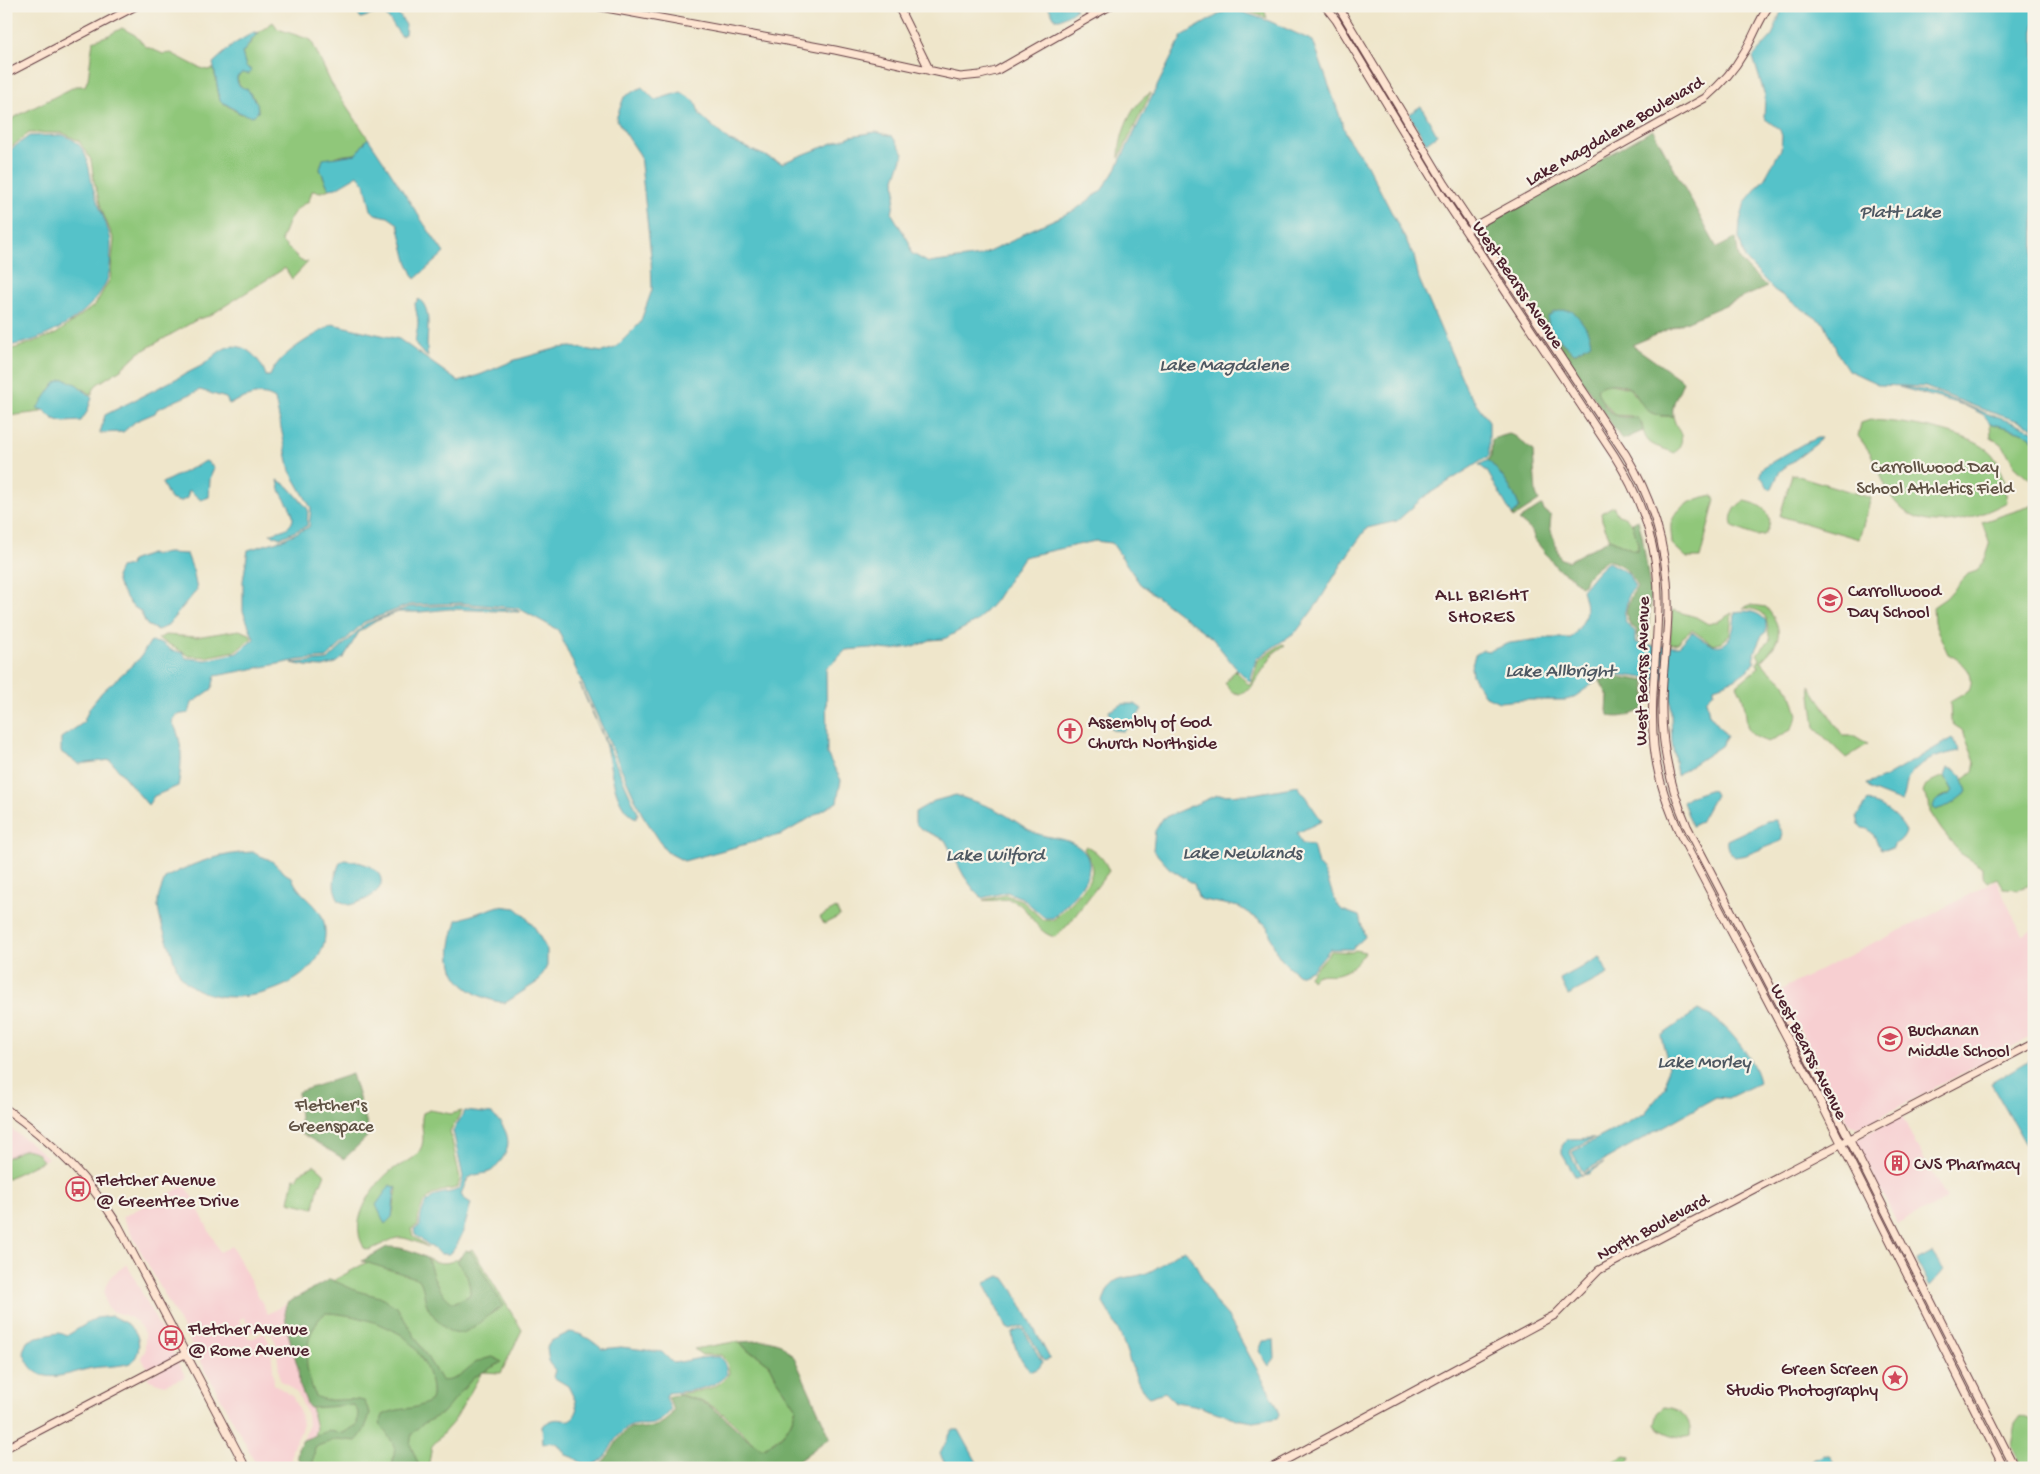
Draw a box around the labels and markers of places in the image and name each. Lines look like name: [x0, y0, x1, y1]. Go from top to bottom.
place label: Carrollwood Day School: [1847, 582, 1942, 624]
school or university icon: Carrollwood Day School: [1817, 587, 1843, 613]
place label: Assembly of God Church Northside: [1088, 713, 1218, 755]
church icon: Assembly of God Church Northside: [1057, 718, 1083, 744]
place label: Buchanan Middle School: [1907, 1021, 2010, 1063]
school or university icon: Buchanan Middle School: [1877, 1026, 1903, 1052]
building icon: CVS Pharmacy: [1884, 1150, 1910, 1176]
place label: CVS Pharmacy: [1914, 1155, 2020, 1176]
place label: Fletcher Avenue @ Greentree Drive: [95, 1171, 239, 1213]
bus stop icon: Fletcher Avenue @ Greentree Drive: [65, 1176, 91, 1202]
place label: Fletcher Avenue @ Rome Avenue: [187, 1320, 310, 1362]
bus stop icon: Fletcher Avenue @ Rome Avenue: [158, 1325, 184, 1351]
place label: Green Screen Studio Photography: [1726, 1360, 1878, 1402]
place icon: Green Screen Studio Photography: [1882, 1365, 1908, 1391]

